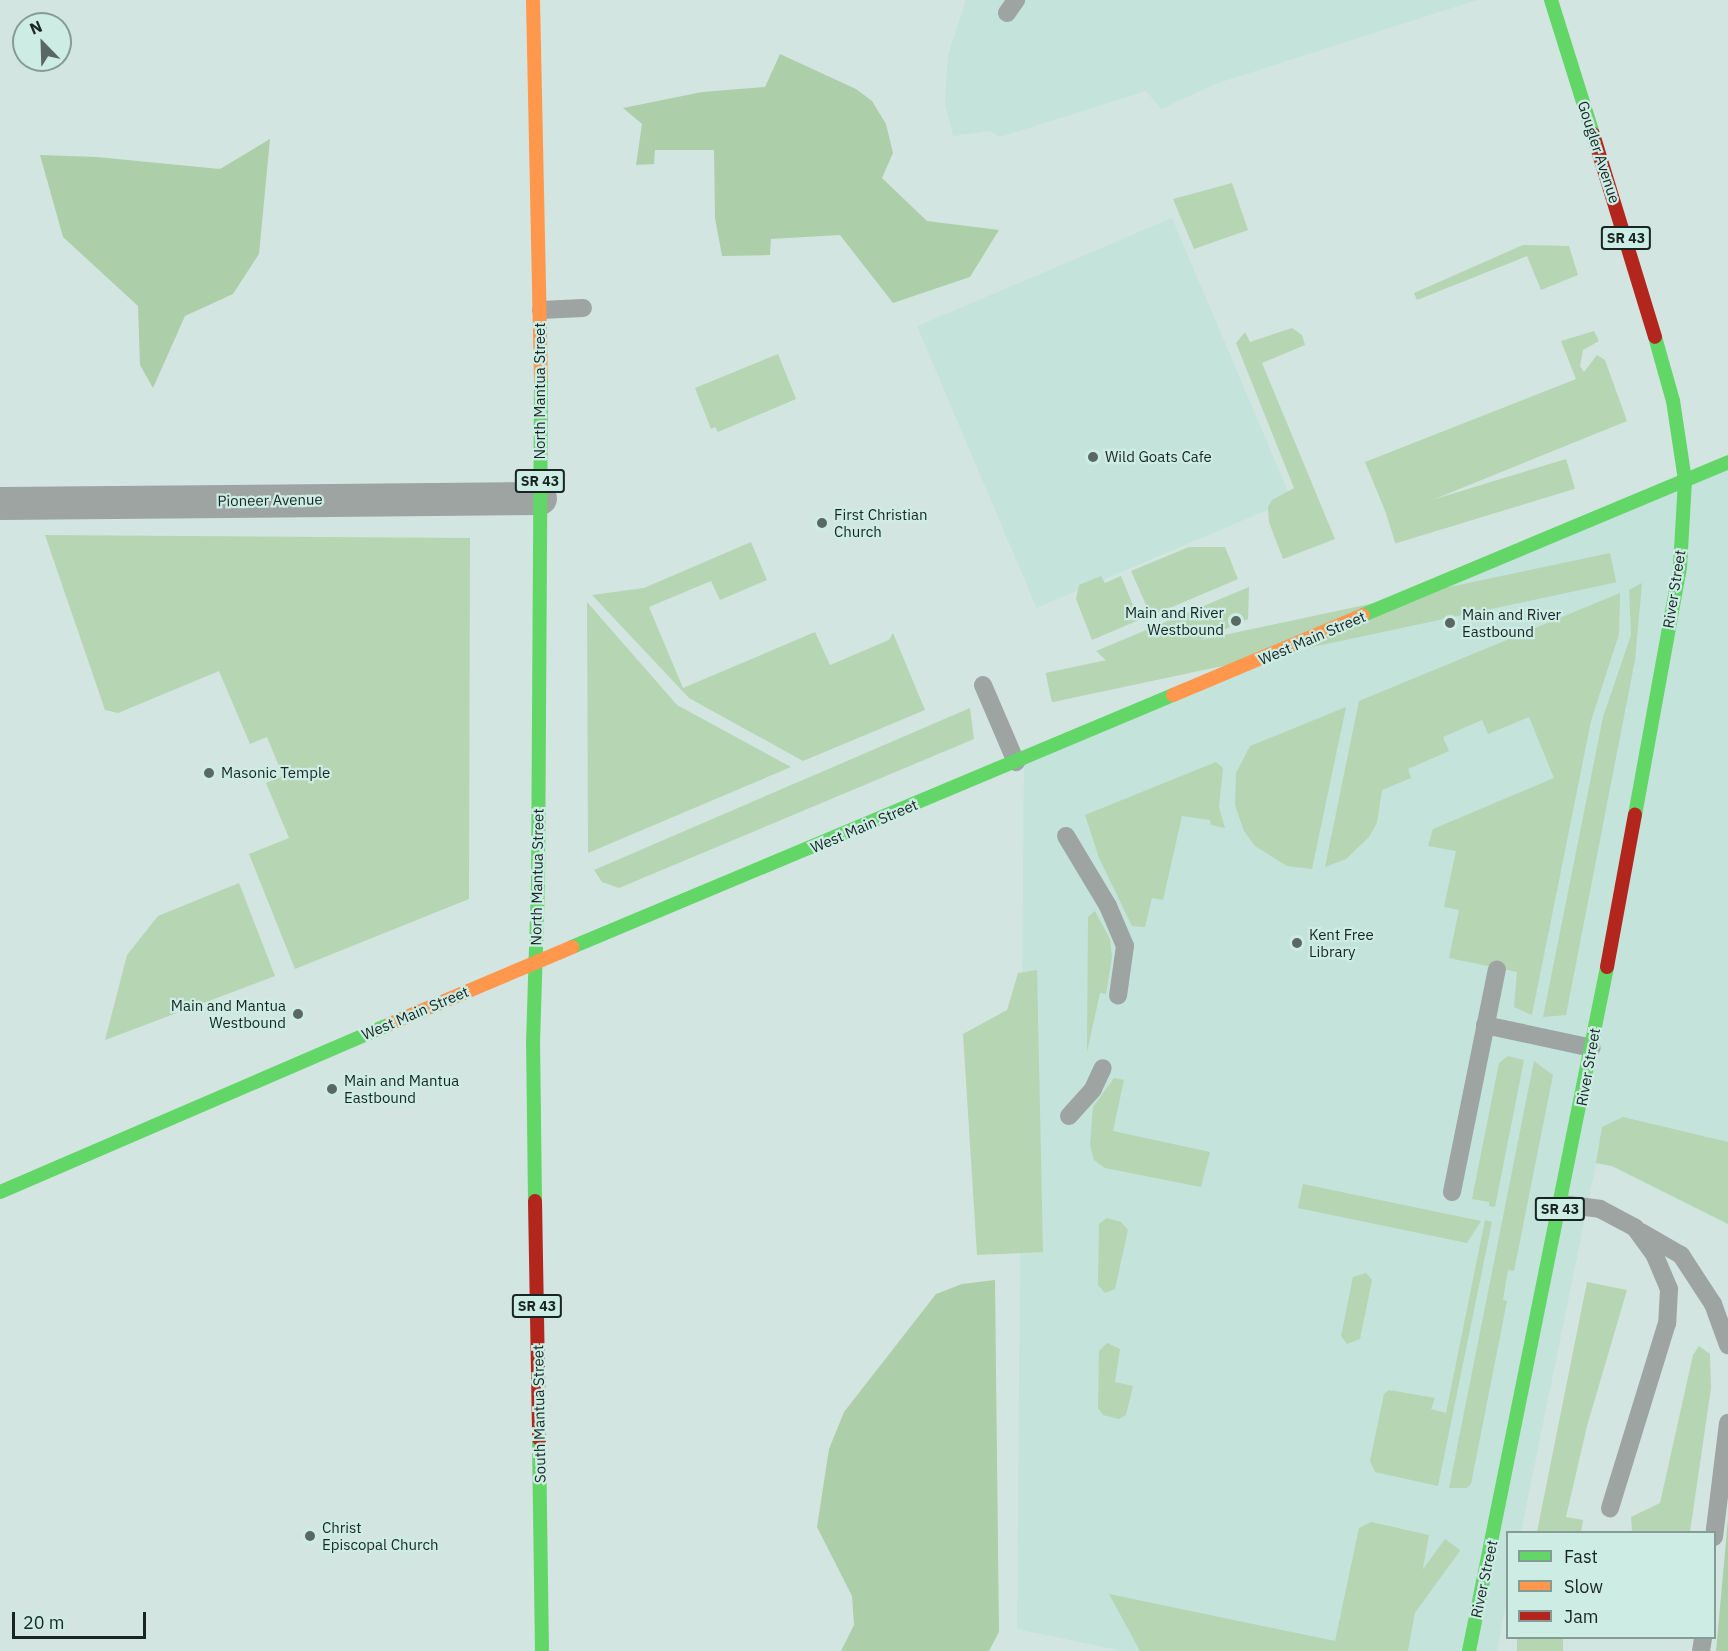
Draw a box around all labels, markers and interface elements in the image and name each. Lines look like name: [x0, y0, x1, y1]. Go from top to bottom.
north arrow: [12, 12, 72, 72]
text: N: [27, 16, 45, 39]
street label: Gougler Avenue: [1574, 98, 1624, 206]
road number: SR 43: [1600, 227, 1652, 249]
street label: North Mantua Street: [531, 322, 549, 460]
place label: Wild Goats Cafe: [1105, 448, 1212, 466]
marker: Wild Goats Cafe: [1086, 450, 1100, 464]
road number: SR 43: [514, 470, 566, 492]
street label: Pioneer Avenue: [217, 490, 323, 510]
place label: First Christian Church: [834, 505, 927, 540]
marker: First Christian Church: [815, 516, 829, 530]
street label: River Street: [1659, 549, 1689, 629]
place label: Main and River Westbound: [1125, 603, 1224, 638]
place label: Main and River Eastbound: [1462, 605, 1561, 640]
street label: West Main Street: [1256, 607, 1368, 669]
marker: Main and River Westbound: [1229, 614, 1243, 628]
marker: Main and River Eastbound: [1443, 616, 1457, 630]
place label: Masonic Temple: [221, 764, 330, 782]
marker: Masonic Temple: [202, 766, 216, 780]
street label: West Main Street: [808, 795, 920, 857]
street label: North Mantua Street: [527, 808, 547, 946]
place label: Kent Free Library: [1309, 925, 1374, 960]
marker: Kent Free Library: [1290, 936, 1304, 950]
street label: West Main Street: [359, 982, 471, 1044]
place label: Main and Mantua Westbound: [171, 996, 286, 1031]
marker: Main and Mantua Westbound: [291, 1007, 305, 1021]
street label: River Street: [1572, 1027, 1604, 1107]
place label: Main and Mantua Eastbound: [344, 1071, 459, 1106]
marker: Main and Mantua Eastbound: [325, 1082, 339, 1096]
road number: SR 43: [1534, 1198, 1586, 1220]
road number: SR 43: [512, 1295, 562, 1317]
street label: South Mantua Street: [529, 1345, 549, 1483]
place label: Christ Episcopal Church: [322, 1518, 439, 1553]
marker: Christ Episcopal Church: [303, 1529, 317, 1543]
legend: [1506, 1531, 1716, 1639]
street label: River Street: [1467, 1538, 1501, 1620]
text: Fast: [1564, 1545, 1598, 1568]
text: Slow: [1564, 1575, 1603, 1598]
scale bar: [15, 1600, 148, 1638]
text: Jam: [1564, 1605, 1599, 1628]
text: 20 m: [23, 1611, 65, 1634]

